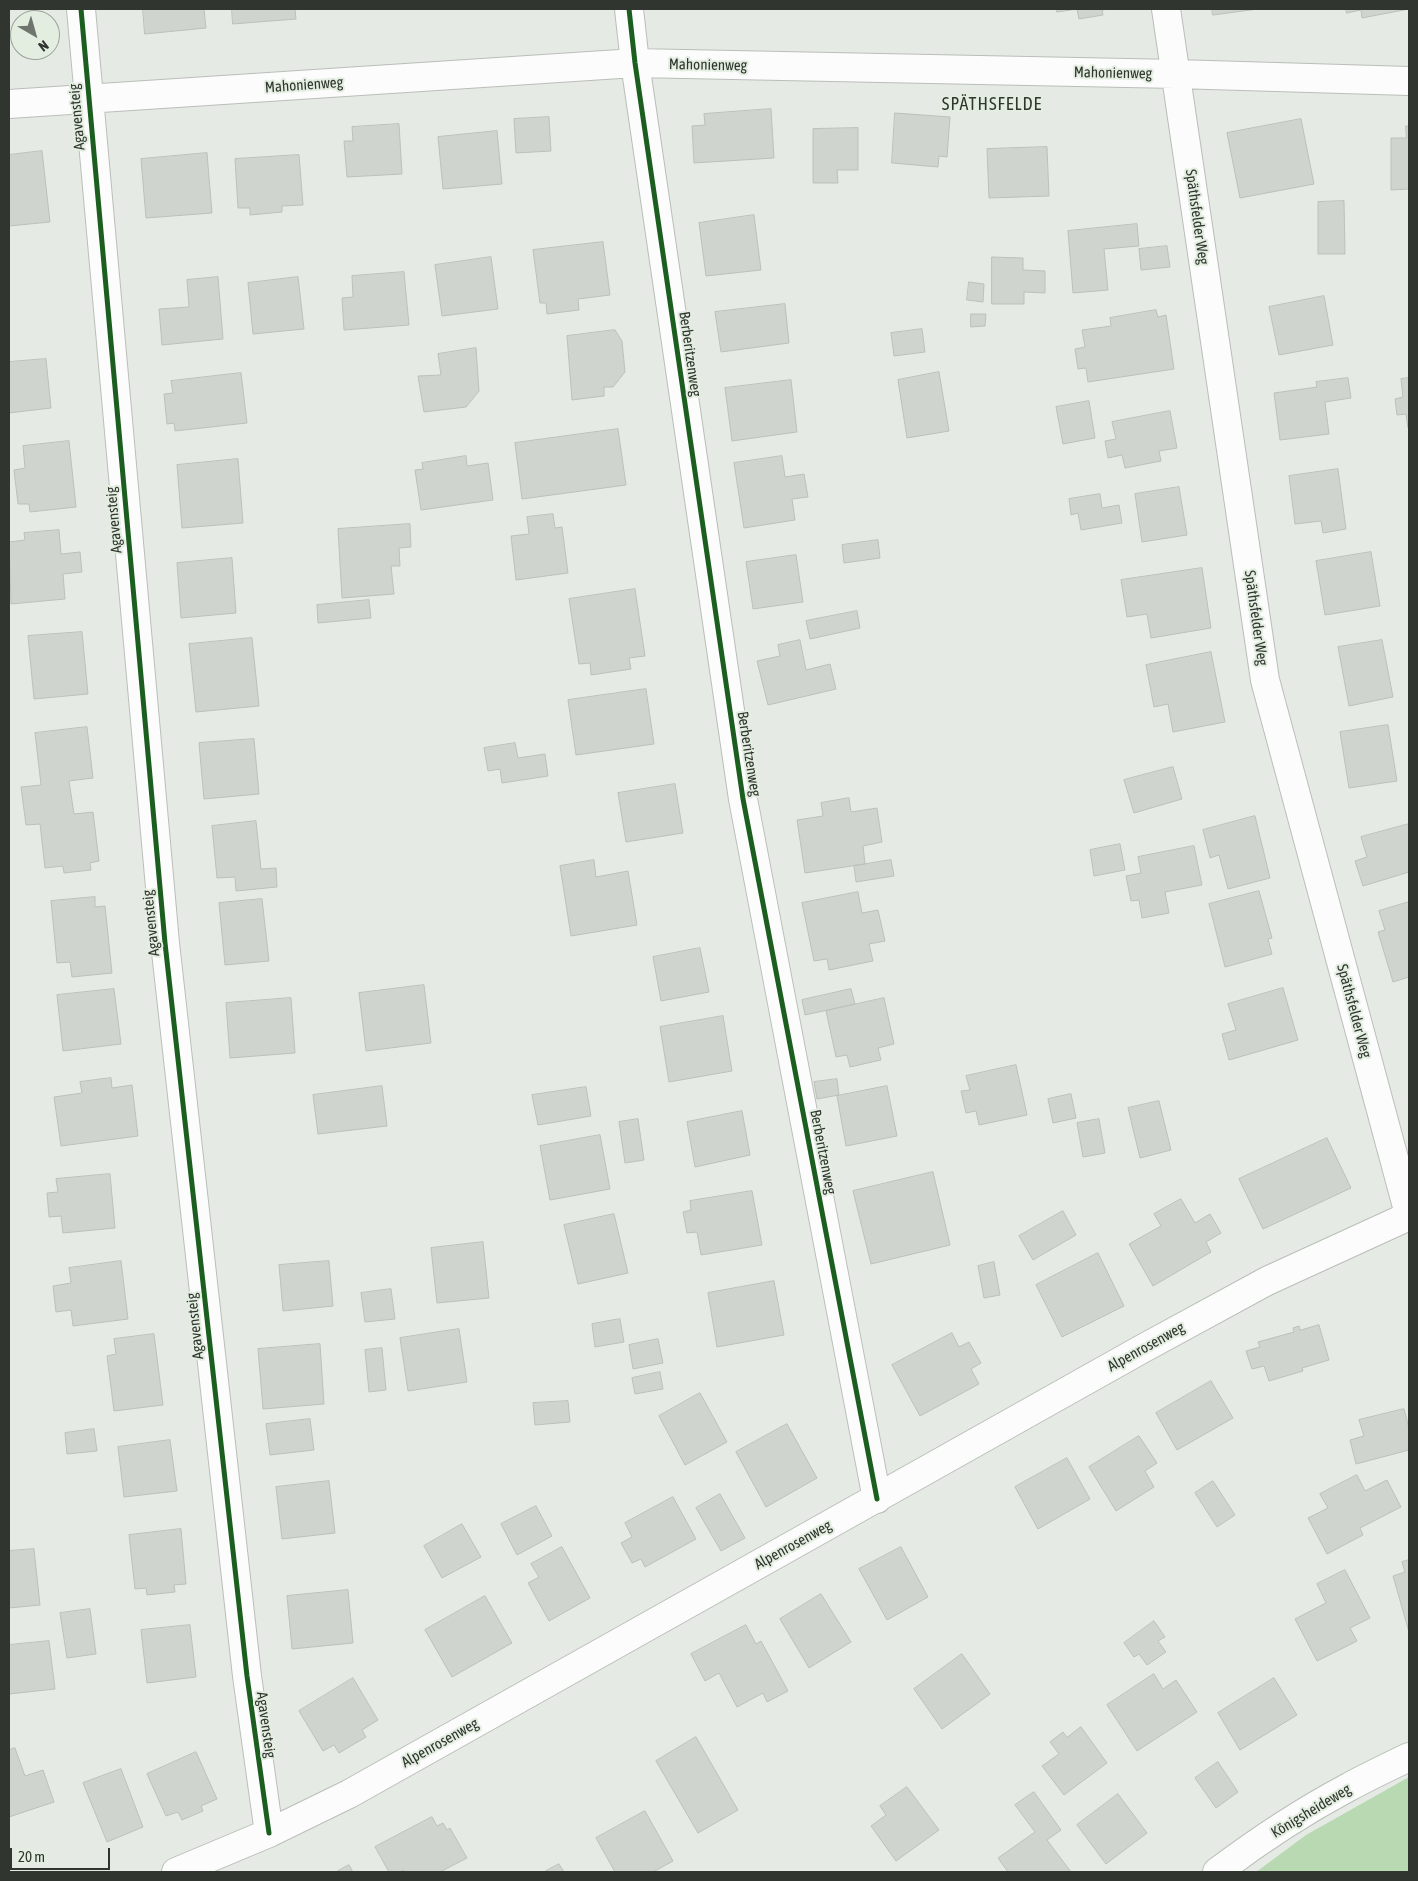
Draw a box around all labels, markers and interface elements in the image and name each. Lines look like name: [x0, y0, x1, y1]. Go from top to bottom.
north arrow: [10, 10, 60, 60]
text: N: [35, 37, 52, 55]
street label: Mahonienweg: [669, 55, 747, 75]
street label: Mahonienweg: [1074, 63, 1152, 83]
street label: Mahonienweg: [264, 73, 344, 97]
street label: Agavensteig: [65, 83, 89, 151]
district label: SPÄTHSFELDE: [940, 93, 1044, 115]
street label: Späthsfelder Weg: [1181, 168, 1213, 266]
street label: Berberitzenweg: [675, 310, 705, 398]
street label: Agavensteig: [102, 486, 126, 554]
street label: Späthsfelder Weg: [1240, 569, 1272, 667]
street label: Berberitzenweg: [733, 710, 765, 798]
street label: Agavensteig: [139, 889, 163, 957]
street label: Späthsfelder Weg: [1333, 962, 1375, 1060]
street label: Berberitzenweg: [806, 1108, 840, 1196]
street label: Agavensteig: [183, 1292, 207, 1360]
street label: Alpenrosenweg: [1104, 1318, 1188, 1376]
street label: Alpenrosenweg: [751, 1516, 835, 1574]
street label: Agavensteig: [252, 1691, 280, 1759]
street label: Alpenrosenweg: [398, 1714, 482, 1772]
street label: Königsheideweg: [1268, 1780, 1354, 1842]
scale bar: [12, 1838, 112, 1870]
text: 20 m: [18, 1848, 45, 1865]

